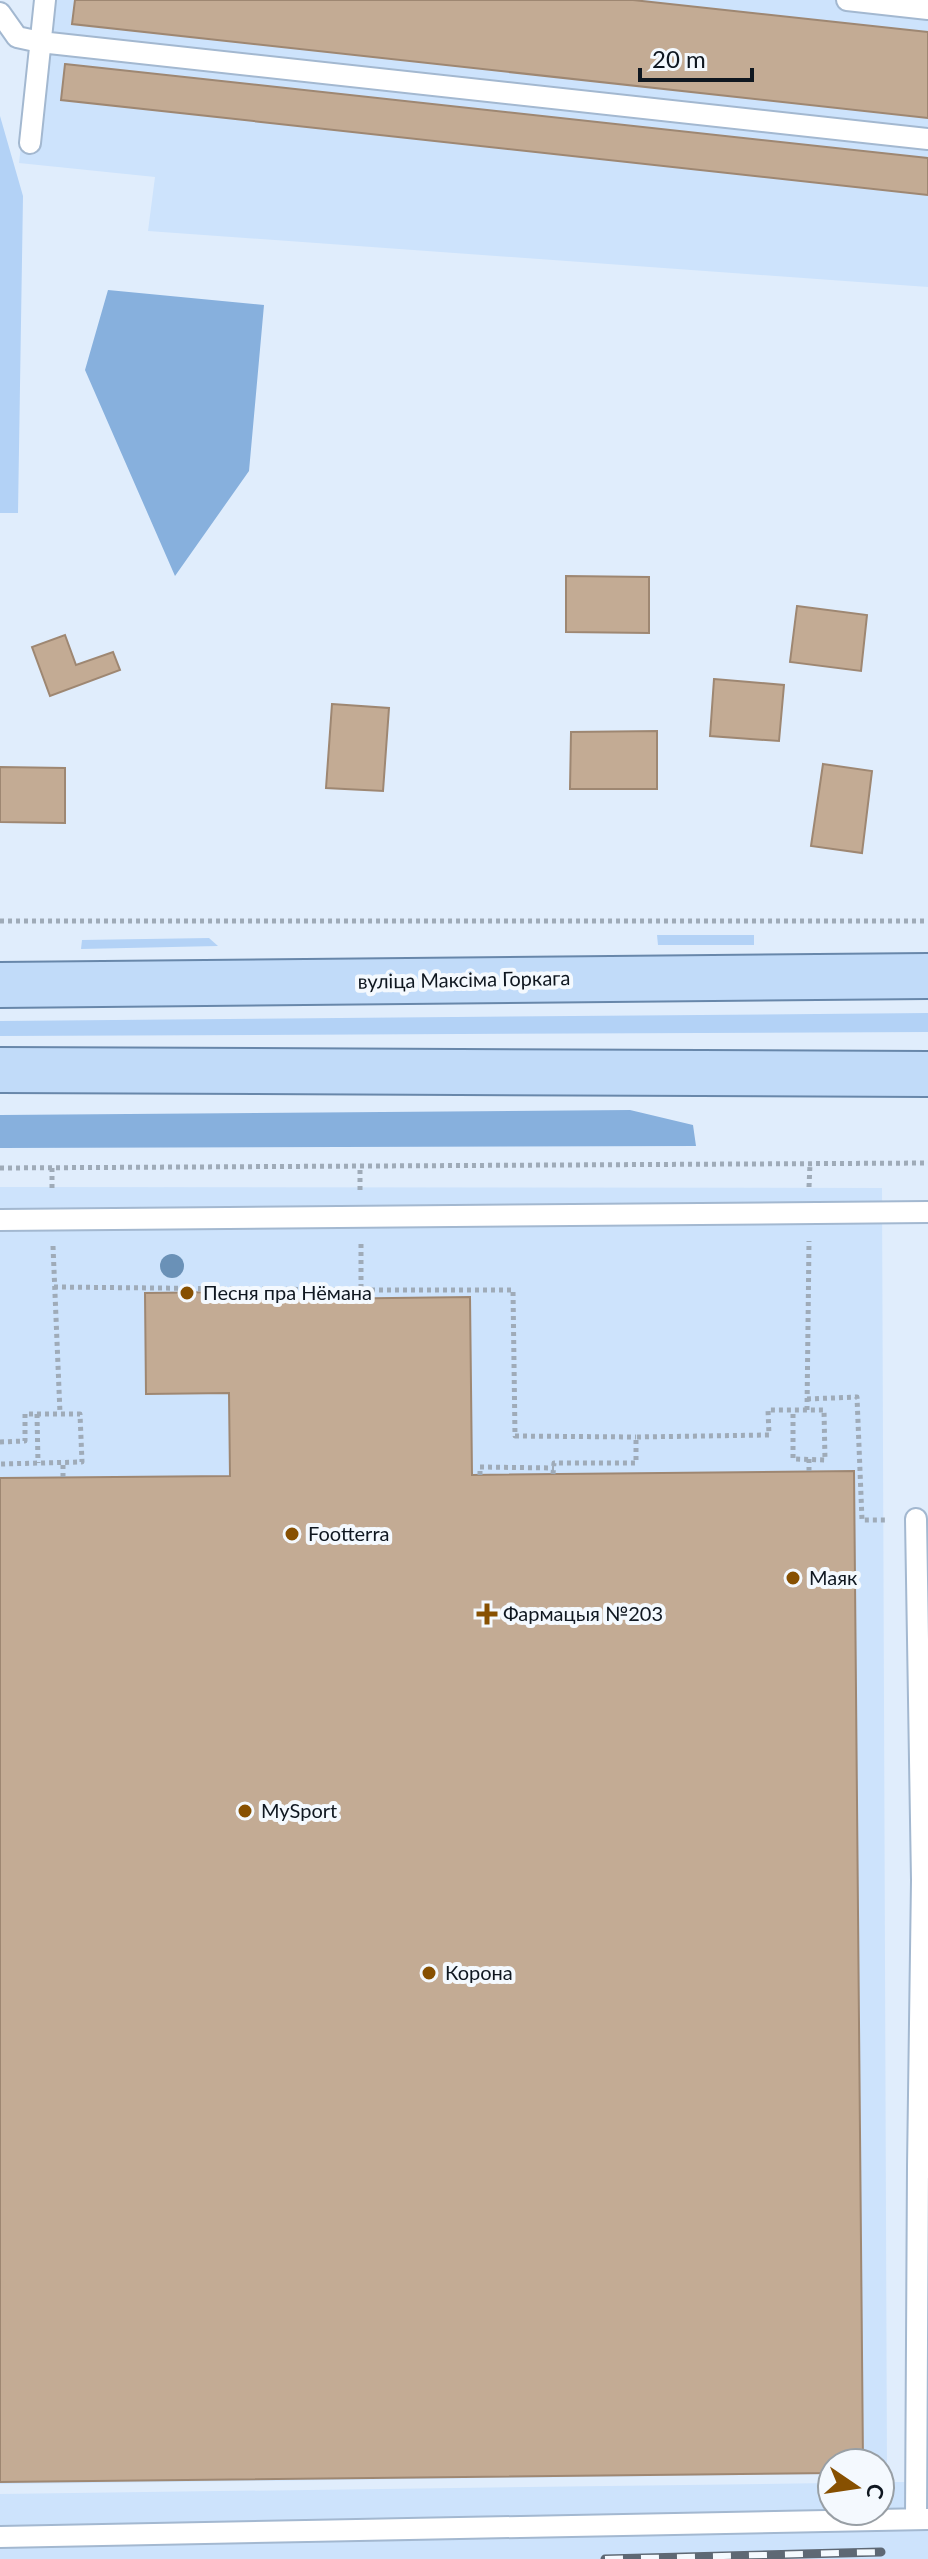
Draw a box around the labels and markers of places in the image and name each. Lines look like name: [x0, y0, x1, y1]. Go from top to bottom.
place label: Песня пра Нёмана: [203, 1280, 372, 1304]
marker: Песня пра Нёмана: [178, 1284, 196, 1302]
place label: Footterra: [308, 1521, 389, 1545]
marker: Footterra: [283, 1525, 301, 1543]
place label: Маяк: [809, 1565, 858, 1589]
marker: Маяк: [784, 1569, 802, 1587]
place label: Фармацыя №203: [503, 1601, 663, 1625]
marker: Фармацыя №203: [478, 1605, 496, 1623]
place label: MySport: [261, 1798, 337, 1822]
marker: MySport: [236, 1802, 254, 1820]
place label: Корона: [445, 1960, 513, 1984]
marker: Корона: [420, 1964, 438, 1982]

